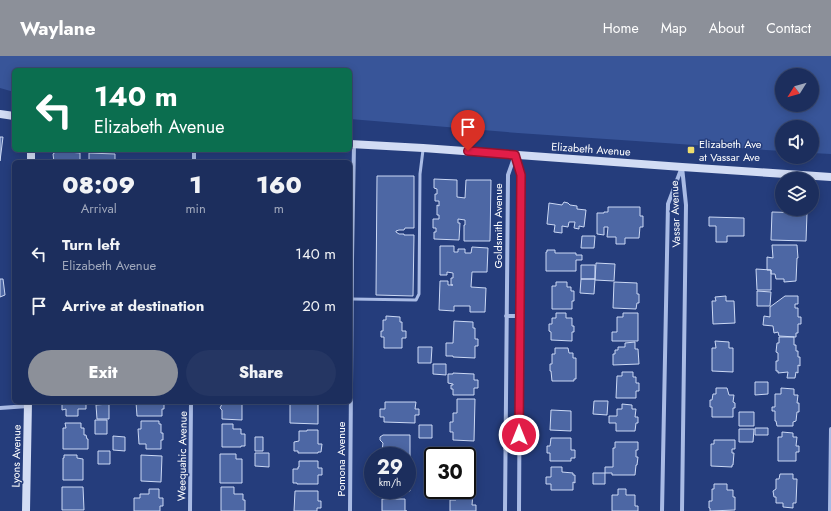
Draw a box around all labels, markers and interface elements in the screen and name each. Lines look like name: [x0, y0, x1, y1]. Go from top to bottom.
text: Waylane: [20, 15, 96, 42]
text: Home: [603, 18, 639, 38]
text: Map: [661, 18, 687, 38]
text: About: [709, 18, 744, 38]
text: Contact: [766, 18, 811, 38]
north arrow: [775, 68, 819, 112]
map controls: [775, 68, 819, 216]
text: 140 m: [94, 76, 178, 117]
icon: left: [28, 84, 80, 136]
pin: [451, 110, 485, 151]
text: Elizabeth Avenue: [94, 114, 224, 140]
icon: arrive: [457, 116, 479, 138]
button: sound: [775, 120, 819, 164]
place label: Elizabeth Ave at Vassar Ave: [699, 136, 762, 165]
street label: Elizabeth Avenue: [551, 138, 632, 160]
marker: Elizabeth Ave at Vassar Ave: [686, 145, 696, 155]
text: 08:09: [62, 167, 135, 202]
text: 1: [189, 167, 202, 202]
text: 160: [256, 167, 302, 202]
button: layers: [775, 172, 819, 216]
street label: Vassar Avenue: [666, 180, 684, 248]
street label: Goldsmith Avenue: [490, 183, 506, 269]
text: Arrival: [81, 199, 117, 218]
text: min: [185, 199, 206, 218]
text: m: [274, 199, 284, 218]
text: Turn left: [62, 234, 120, 256]
icon: left: [28, 243, 50, 265]
text: 140 m: [295, 243, 336, 265]
text: Elizabeth Avenue: [62, 256, 156, 275]
icon: arrive: [28, 295, 50, 317]
text: Arrive at destination: [62, 295, 204, 317]
text: 20 m: [302, 295, 336, 317]
button: Exit: [28, 350, 178, 396]
button: Share: [186, 350, 336, 396]
street label: Weequahic Avenue: [173, 410, 191, 501]
position arrow: [498, 414, 540, 456]
street label: Pomona Avenue: [333, 421, 349, 496]
street label: Lyons Avenue: [7, 424, 25, 488]
speed limit sign: 30: [424, 447, 476, 499]
text: 29: [377, 453, 403, 482]
text: km/h: [379, 475, 401, 490]

